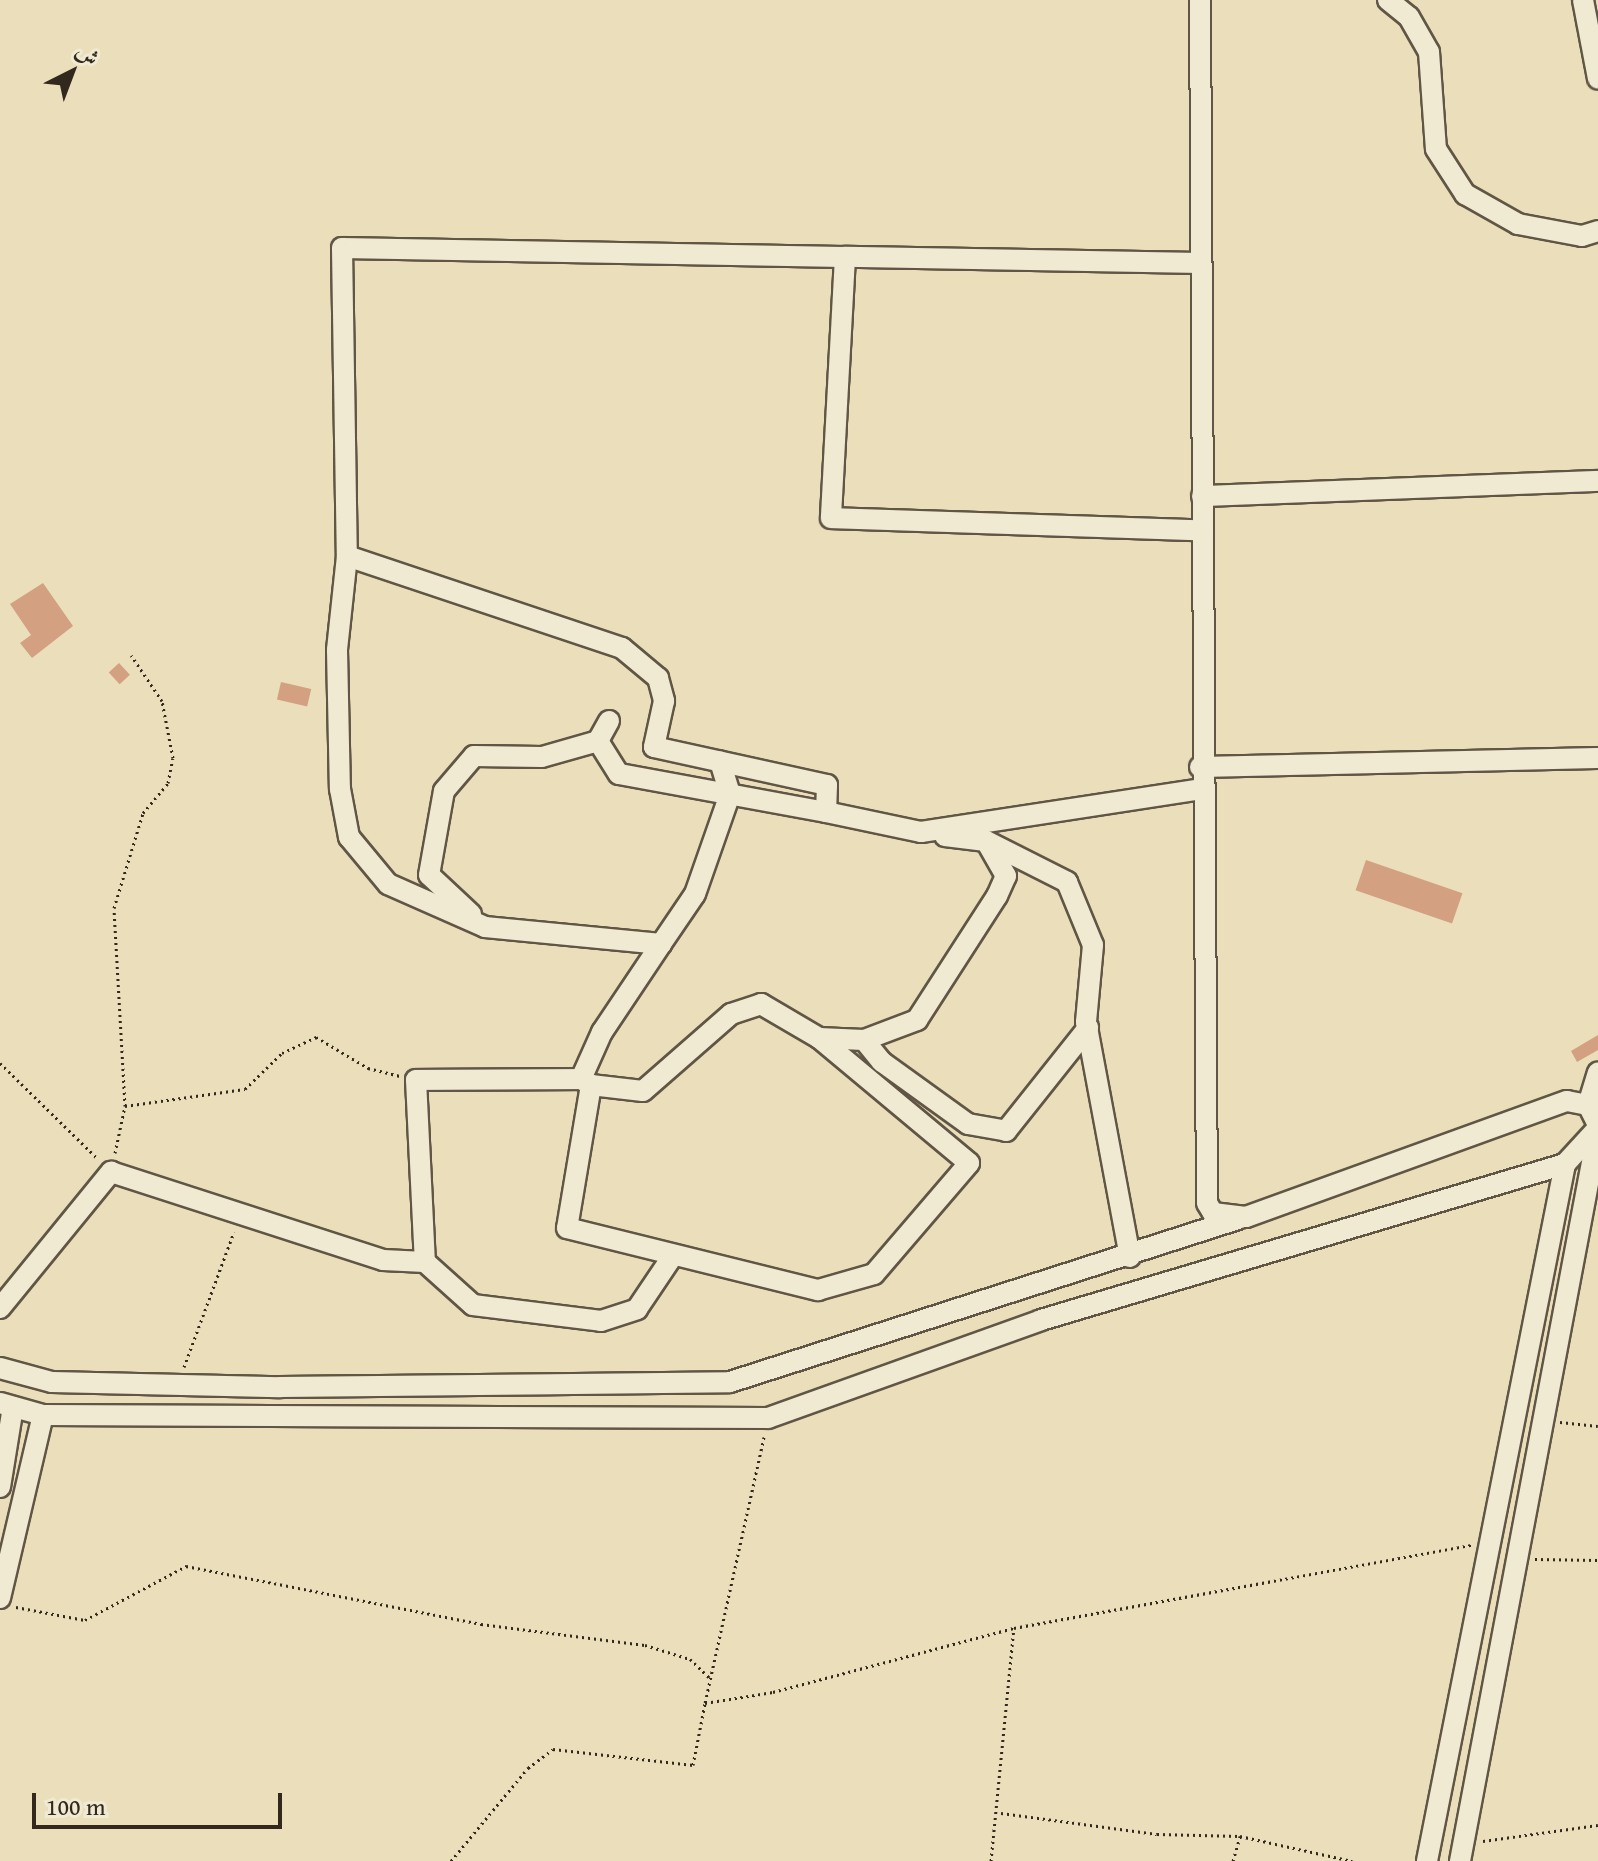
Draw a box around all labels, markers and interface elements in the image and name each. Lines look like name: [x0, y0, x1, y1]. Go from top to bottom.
north arrow: [32, 32, 112, 112]
text: ش: [69, 35, 107, 73]
scale bar: [36, 1777, 286, 1827]
text: 100 m: [46, 1789, 106, 1824]

